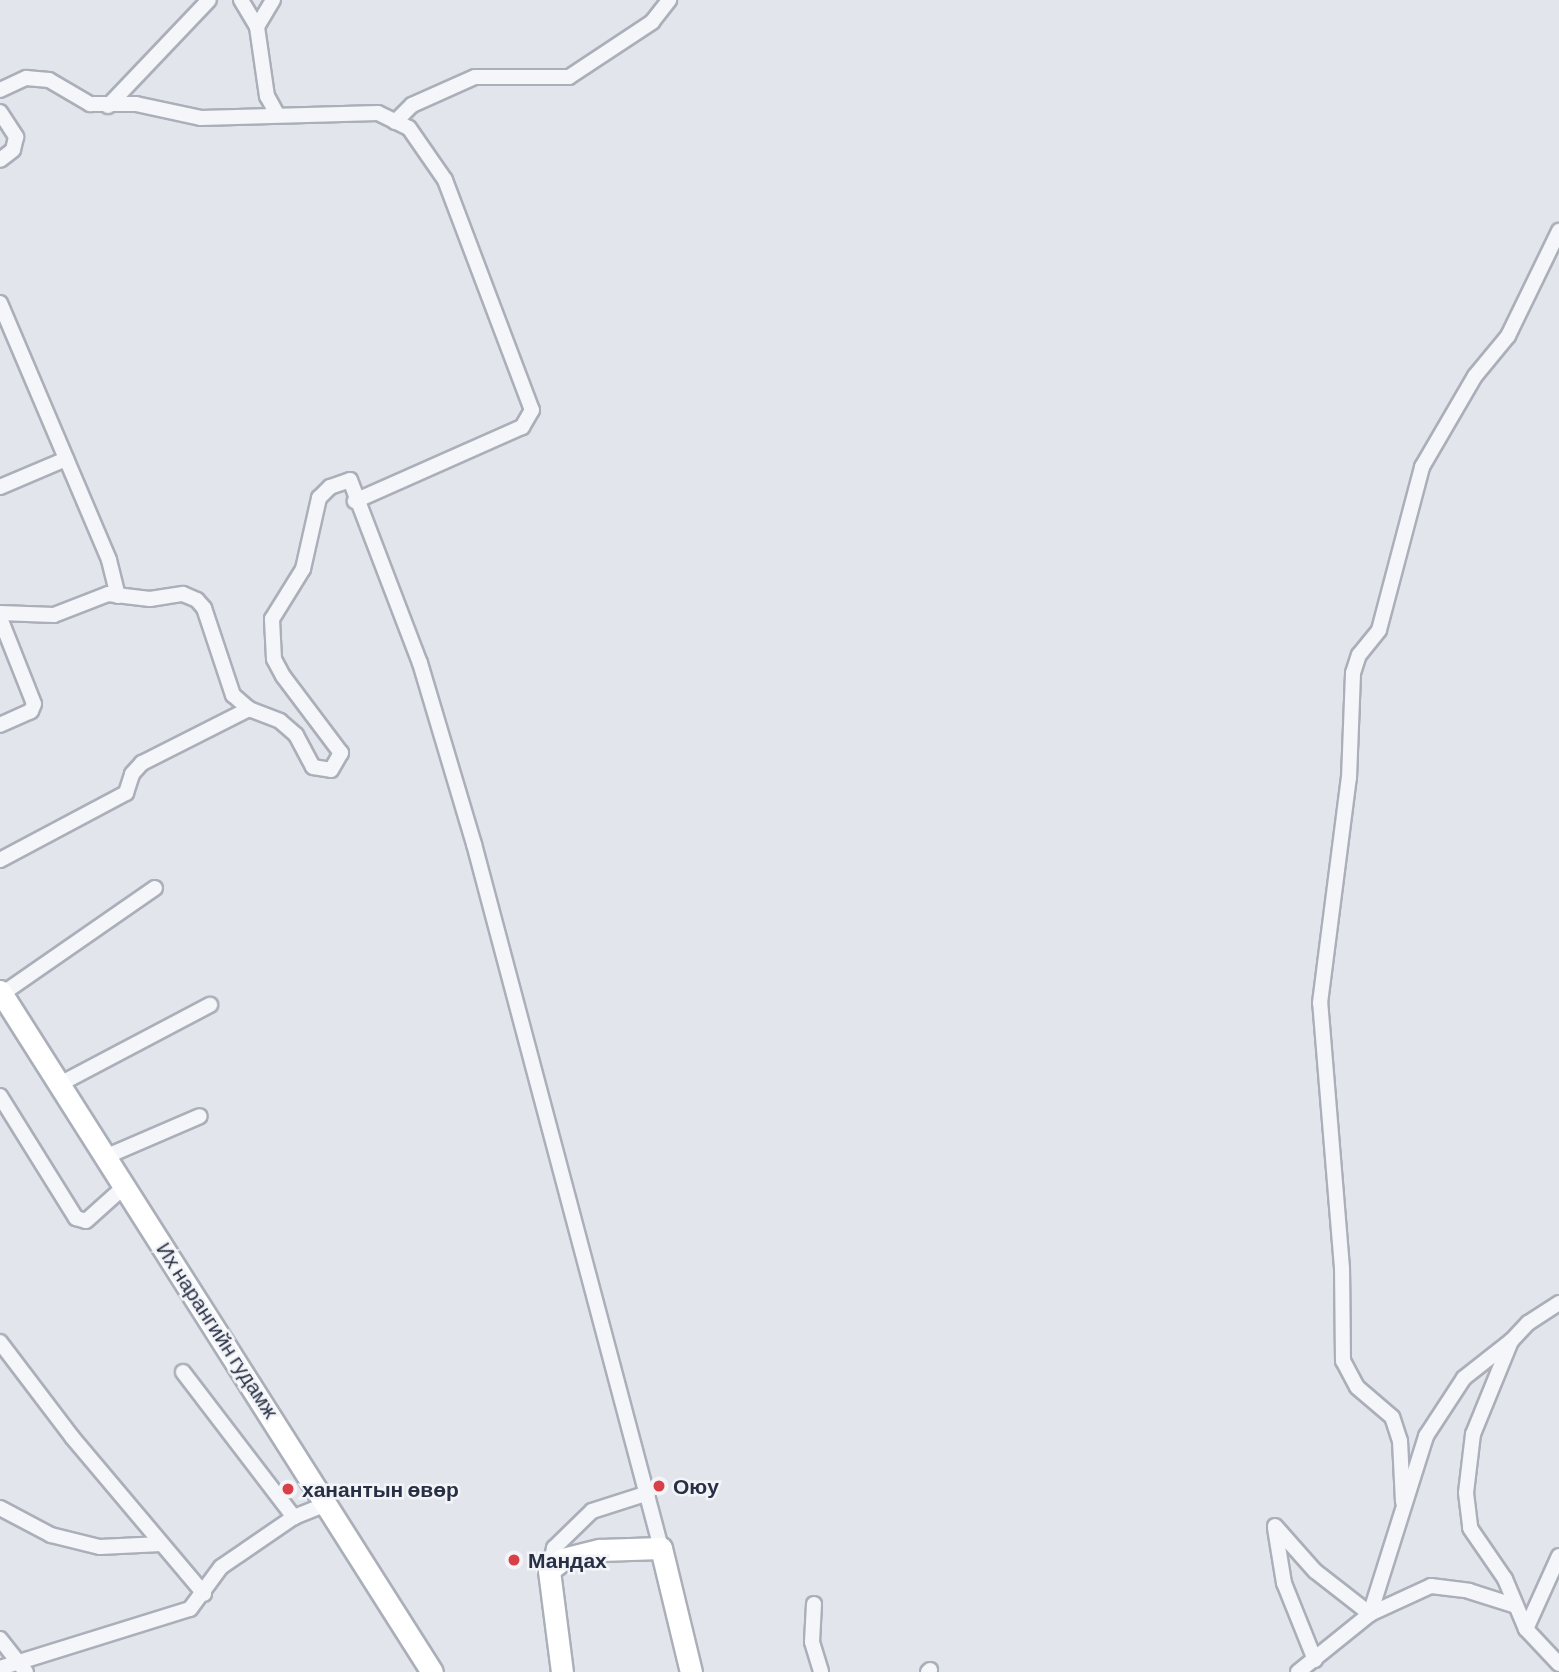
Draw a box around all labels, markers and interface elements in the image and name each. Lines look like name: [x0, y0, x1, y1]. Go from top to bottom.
street label: Их нарангийн гудамж: [152, 1237, 284, 1423]
place label: Оюу: [673, 1473, 719, 1499]
place label: ханантын өвөр: [302, 1476, 459, 1502]
marker: Оюу: [651, 1478, 667, 1494]
marker: ханантын өвөр: [280, 1481, 296, 1497]
place label: Мандах: [528, 1547, 607, 1573]
marker: Мандах: [506, 1552, 522, 1568]

